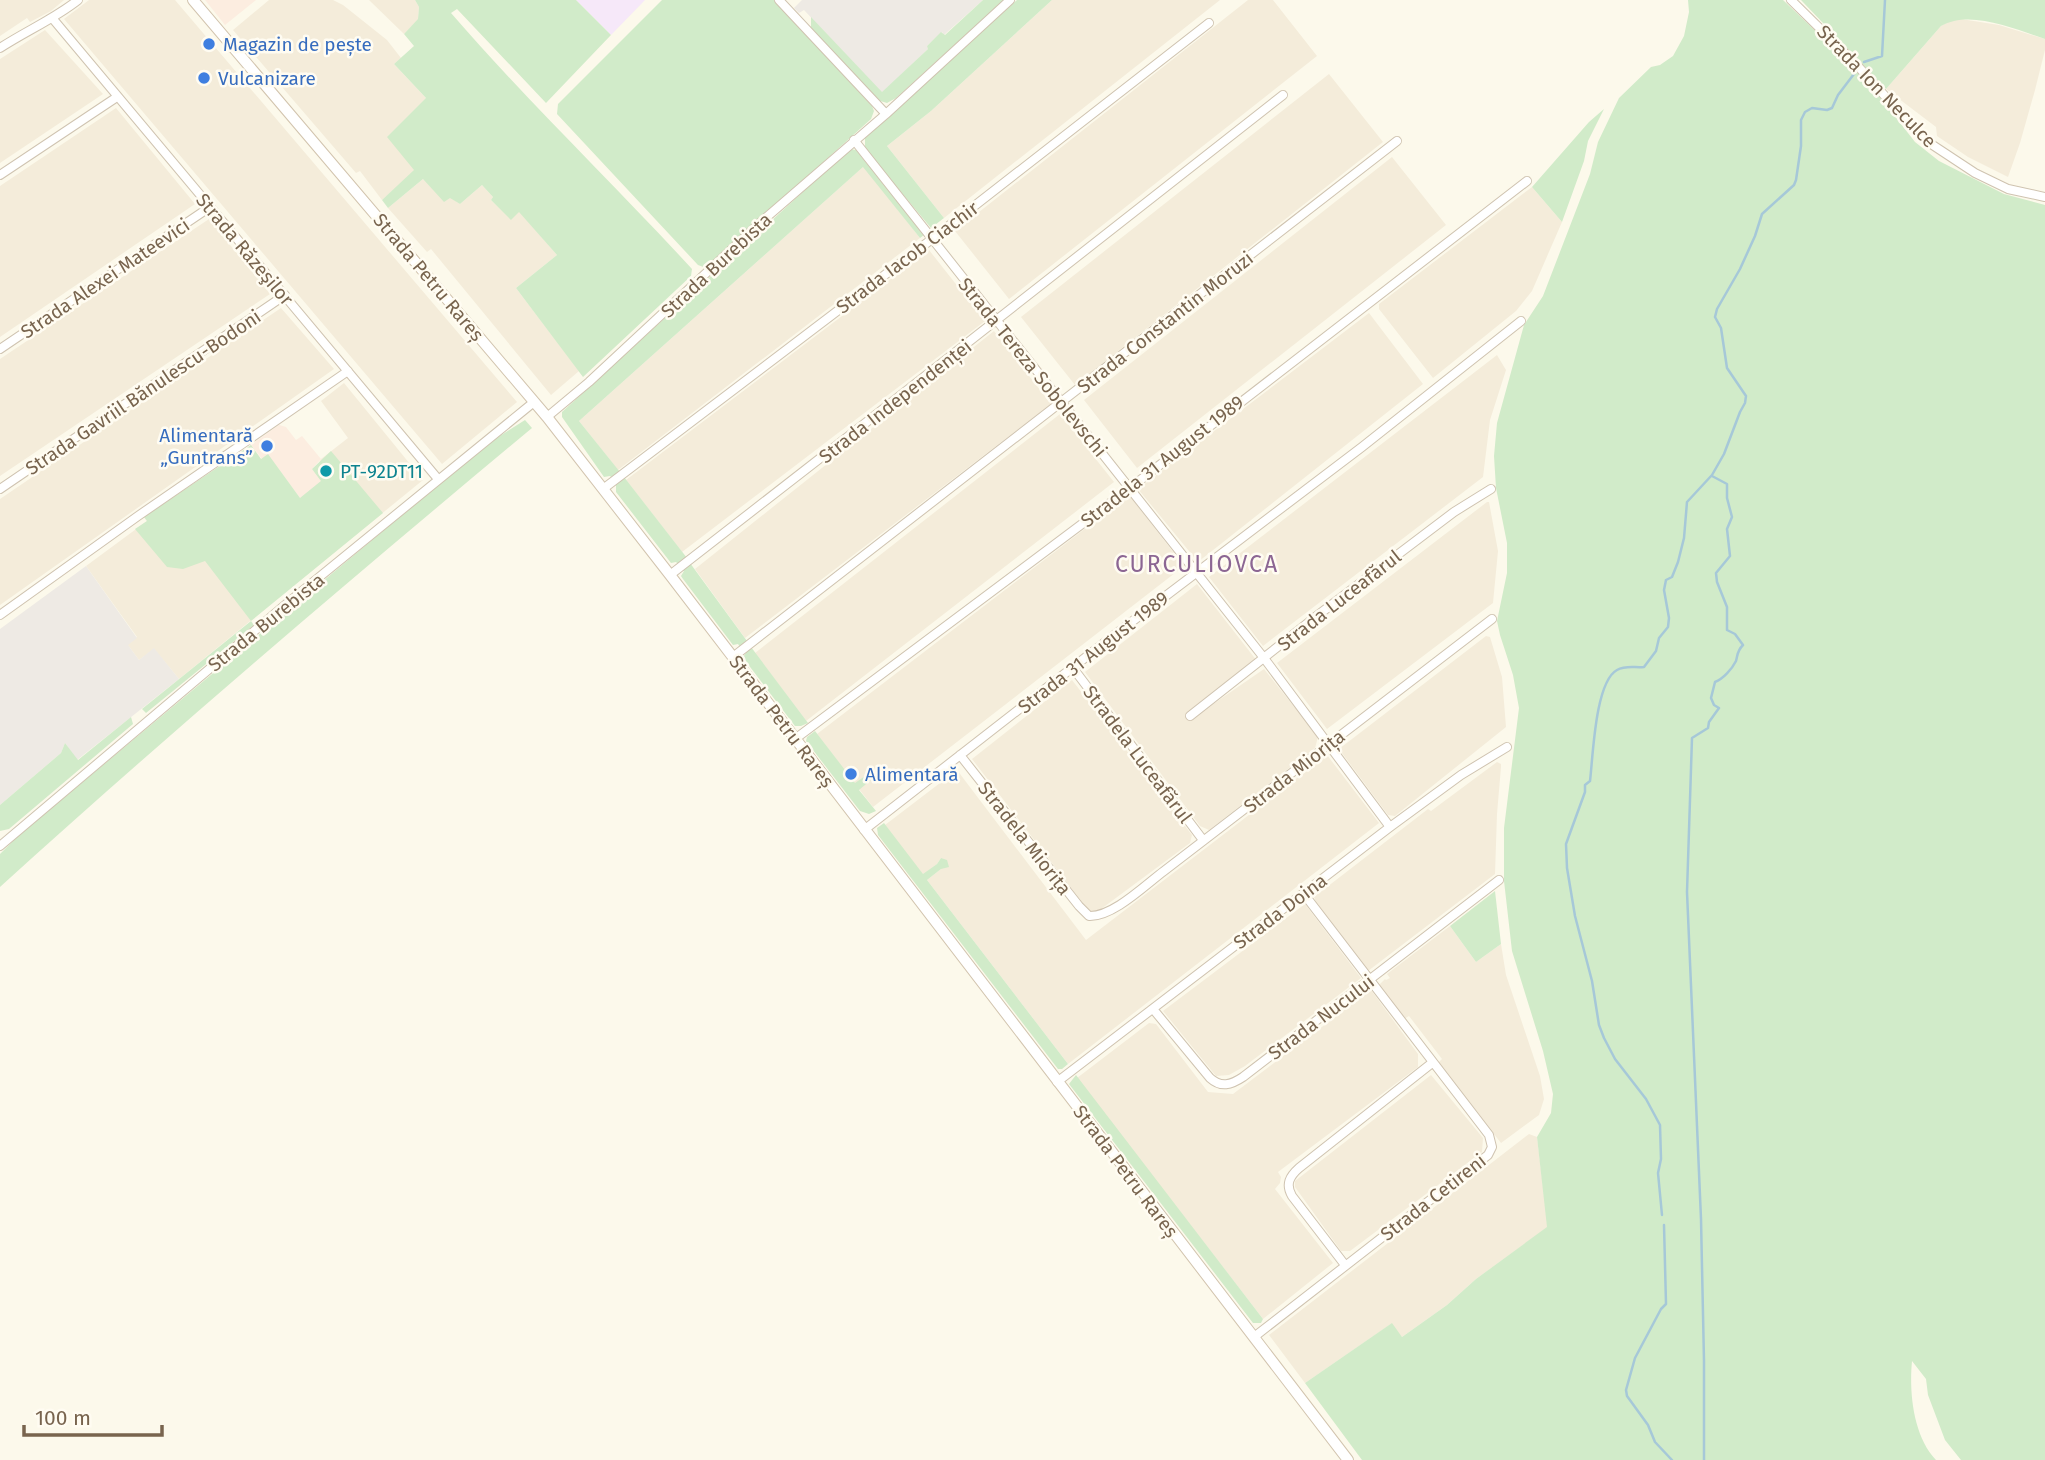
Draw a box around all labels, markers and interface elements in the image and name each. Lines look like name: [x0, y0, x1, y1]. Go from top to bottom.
street label: Strada Ion Neculce: [1812, 20, 1941, 152]
place label: Magazin de pește: [223, 33, 372, 57]
marker: Magazin de pește: [201, 36, 217, 52]
place label: Vulcanizare: [218, 67, 316, 90]
marker: Vulcanizare: [196, 70, 212, 86]
street label: Strada Răzeşilor: [191, 189, 299, 311]
street label: Strada Iacob Ciachir: [832, 196, 984, 318]
street label: Strada Burebista: [656, 208, 777, 323]
street label: Strada Petru Rareș: [368, 209, 489, 347]
street label: Strada Alexei Mateevici: [16, 213, 194, 344]
street label: Strada Constantin Moruzi: [1073, 247, 1258, 398]
street label: Strada Tereza Sobolevschi: [953, 273, 1112, 461]
street label: Strada Gavriil Bănulescu-Bodoni: [21, 305, 265, 480]
street label: Strada Independenței: [814, 335, 977, 469]
street label: Stradela 31 August 1989: [1076, 390, 1249, 532]
place label: Alimentară „Guntrans”: [159, 424, 253, 469]
marker: Alimentară „Guntrans”: [259, 438, 275, 454]
place label: PT-92DT11: [340, 460, 423, 483]
marker: PT-92DT11: [318, 463, 334, 479]
street label: Strada Luceafărul: [1273, 545, 1406, 656]
district label: CURCULIOVCA: [1115, 550, 1279, 578]
street label: Strada Burebista: [203, 568, 329, 676]
street label: Strada 31 August 1989: [1013, 586, 1173, 718]
street label: Strada Petru Rareș: [724, 651, 839, 793]
street label: Stradela Luceafărul: [1078, 681, 1197, 828]
street label: Strada Miorița: [1239, 725, 1350, 819]
place label: Alimentară: [865, 763, 959, 786]
marker: Alimentară: [843, 766, 859, 782]
street label: Stradela Miorița: [972, 777, 1076, 900]
street label: Strada Doina: [1229, 869, 1332, 954]
street label: Strada Nucului: [1264, 970, 1379, 1065]
street label: Strada Petru Rareș: [1068, 1101, 1183, 1243]
street label: Strada Cetireni: [1376, 1149, 1491, 1246]
scale bar: [24, 1394, 163, 1438]
text: 100 m: [35, 1405, 91, 1431]

